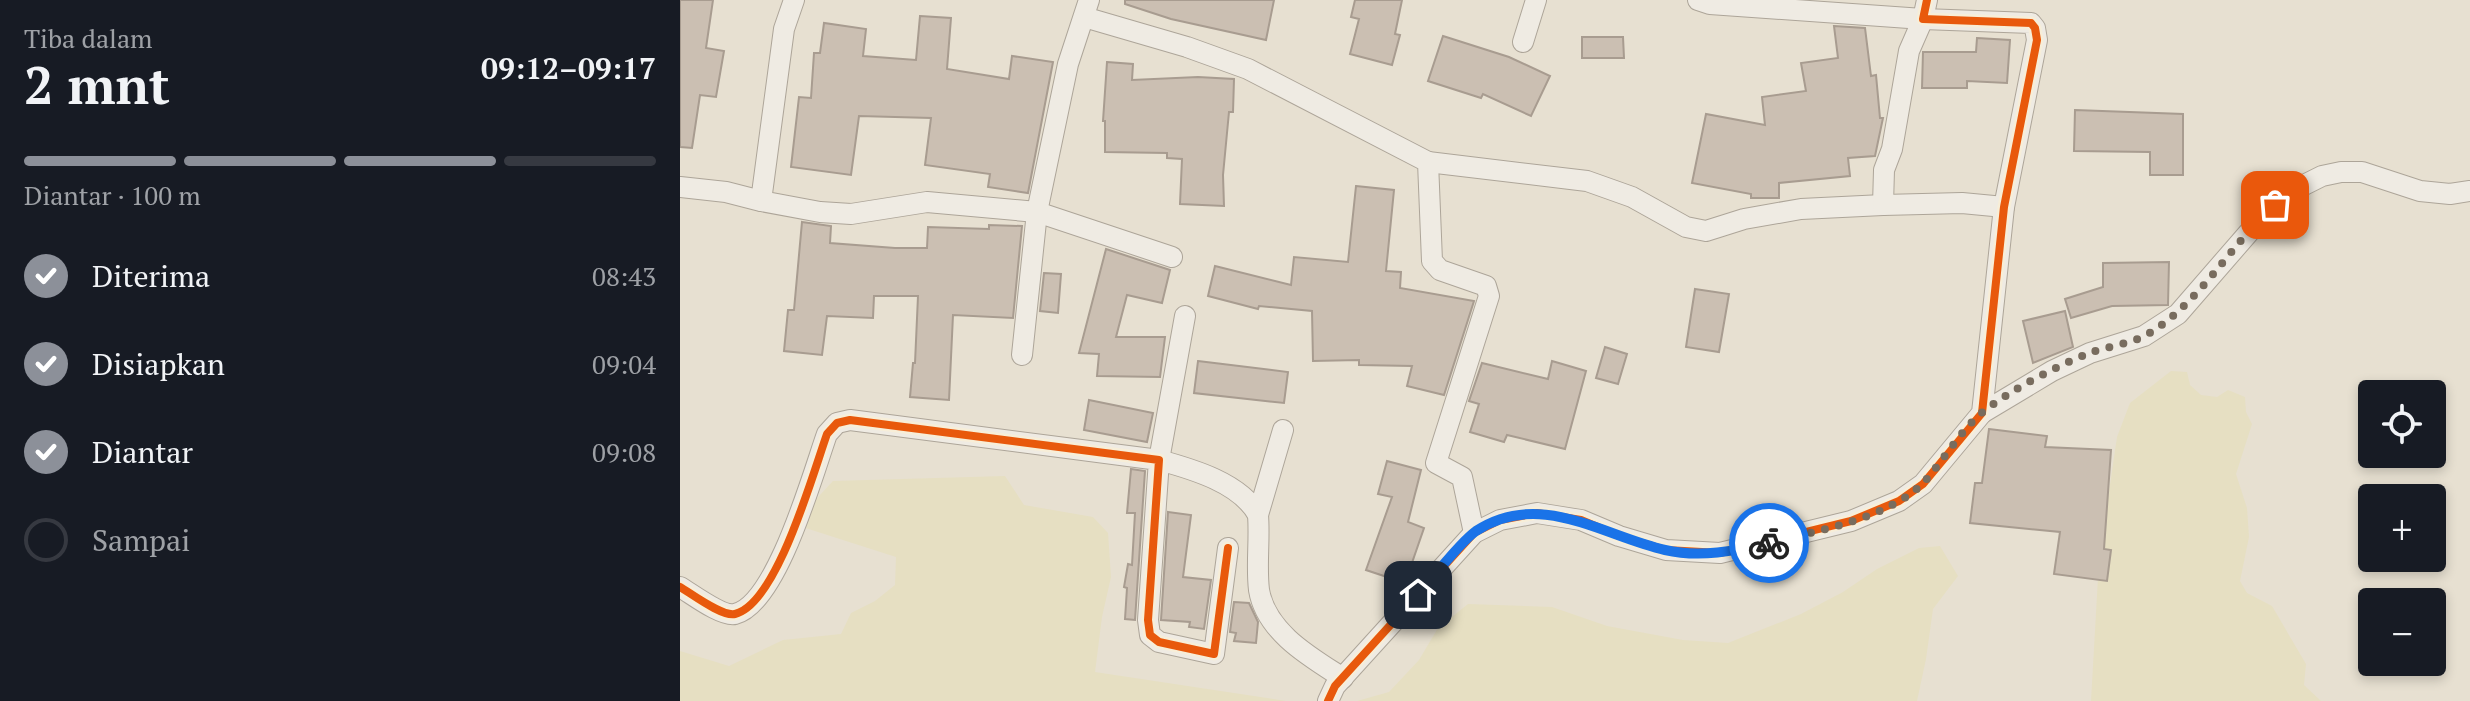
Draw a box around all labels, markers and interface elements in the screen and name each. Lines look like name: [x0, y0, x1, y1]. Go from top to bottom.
text: Tiba dalam: [24, 21, 153, 55]
text: 09:12–09:17: [481, 48, 656, 88]
text: 2 mnt: [24, 50, 170, 119]
pin: [2241, 171, 2309, 239]
text: Diantar · 100 m: [24, 178, 201, 212]
icon: bag: [2253, 183, 2297, 227]
icon: check: [24, 254, 68, 298]
text: Diterima: [92, 256, 210, 296]
text: 08:43: [592, 259, 656, 293]
icon: check: [24, 342, 68, 386]
text: Disiapkan: [92, 344, 225, 384]
text: 09:04: [592, 347, 656, 381]
map controls: [2358, 380, 2446, 676]
button: locate: [2358, 380, 2446, 468]
icon: check: [24, 430, 68, 474]
text: Diantar: [92, 432, 193, 472]
text: 09:08: [592, 435, 656, 469]
button: +: [2358, 484, 2446, 572]
courier: [1729, 503, 1809, 583]
text: Sampai: [92, 520, 190, 560]
icon: bike: [1747, 521, 1791, 565]
pin: [1384, 561, 1452, 629]
icon: home: [1396, 573, 1440, 617]
button: −: [2358, 588, 2446, 676]

